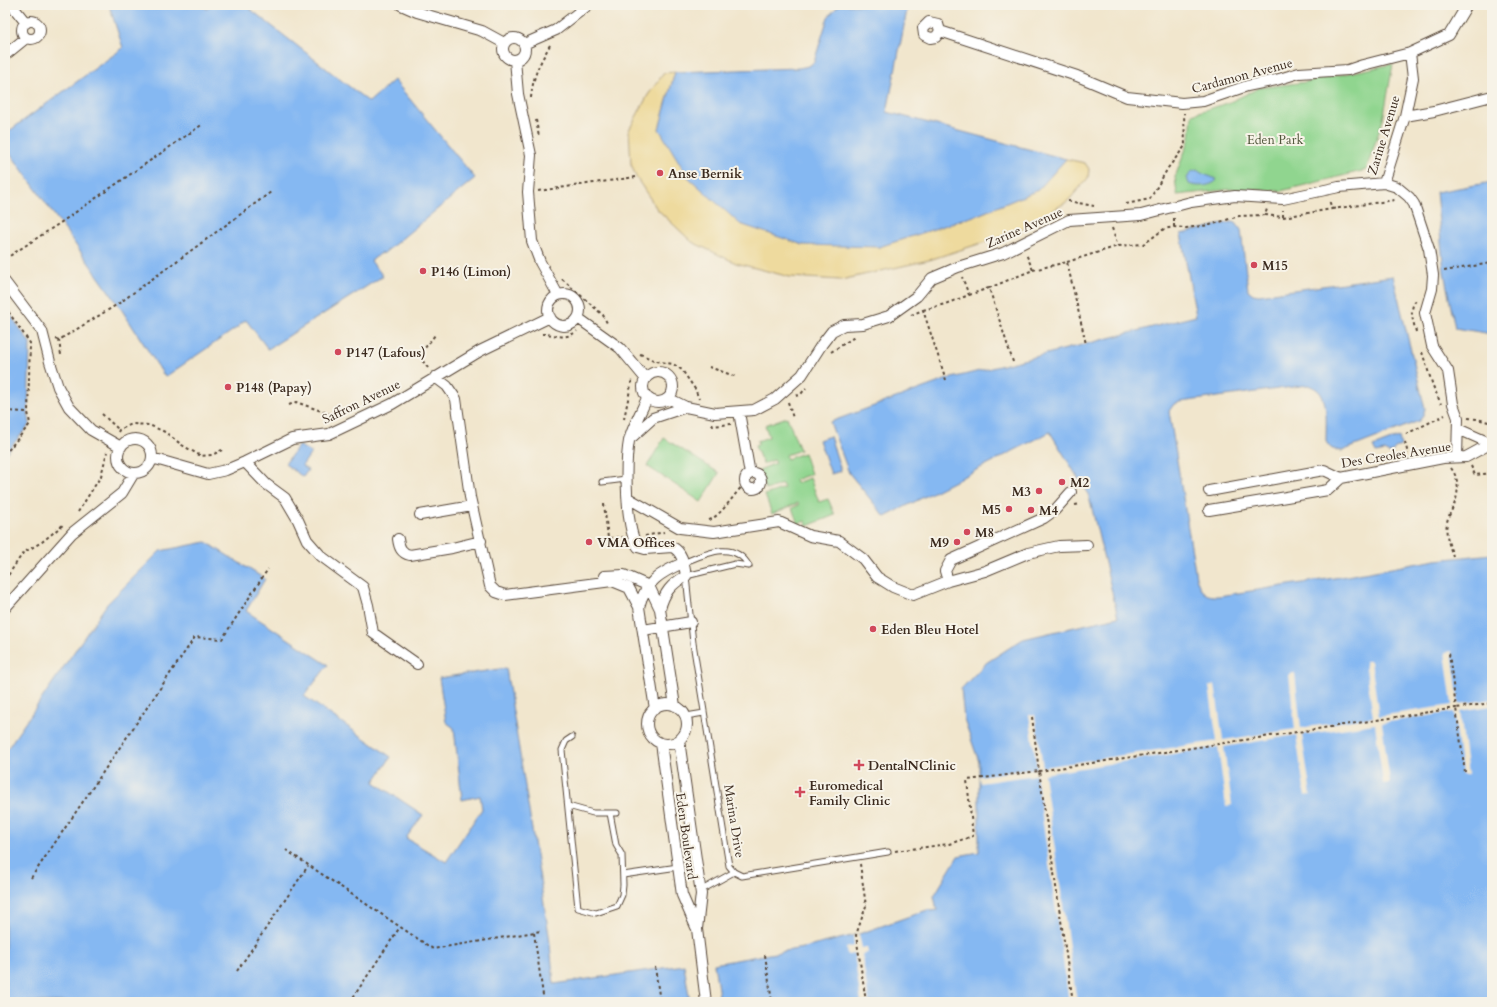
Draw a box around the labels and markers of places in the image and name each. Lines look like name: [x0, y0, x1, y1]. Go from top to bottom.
place label: Anse Bernik: [668, 165, 743, 183]
marker: Anse Bernik: [655, 168, 665, 178]
place label: M15: [1262, 257, 1288, 275]
marker: M15: [1249, 260, 1259, 270]
place label: P146 (Limon): [431, 263, 511, 281]
marker: P146 (Limon): [418, 266, 428, 276]
place label: P147 (Lafous): [346, 344, 426, 362]
marker: P147 (Lafous): [333, 347, 343, 357]
place label: P148 (Papay): [236, 379, 312, 397]
marker: P148 (Papay): [223, 382, 233, 392]
place label: M2: [1070, 474, 1090, 492]
marker: M2: [1057, 477, 1067, 487]
place label: M3: [1012, 483, 1031, 501]
marker: M3: [1034, 486, 1044, 496]
place label: M5: [982, 501, 1001, 519]
place label: M4: [1039, 502, 1059, 520]
marker: M5: [1004, 504, 1014, 514]
marker: M4: [1026, 505, 1036, 515]
place label: M8: [975, 524, 994, 542]
marker: M8: [962, 527, 972, 537]
place label: VMA Offices: [597, 534, 675, 552]
place label: M9: [930, 534, 949, 552]
marker: VMA Offices: [584, 537, 594, 547]
marker: M9: [952, 537, 962, 547]
place label: Eden Bleu Hotel: [881, 621, 979, 639]
marker: Eden Bleu Hotel: [868, 624, 878, 634]
place label: DentalNClinic: [868, 757, 956, 775]
marker: DentalNClinic: [853, 759, 865, 771]
place label: Euromedical Family Clinic: [809, 777, 890, 810]
marker: Euromedical Family Clinic: [794, 786, 806, 798]

